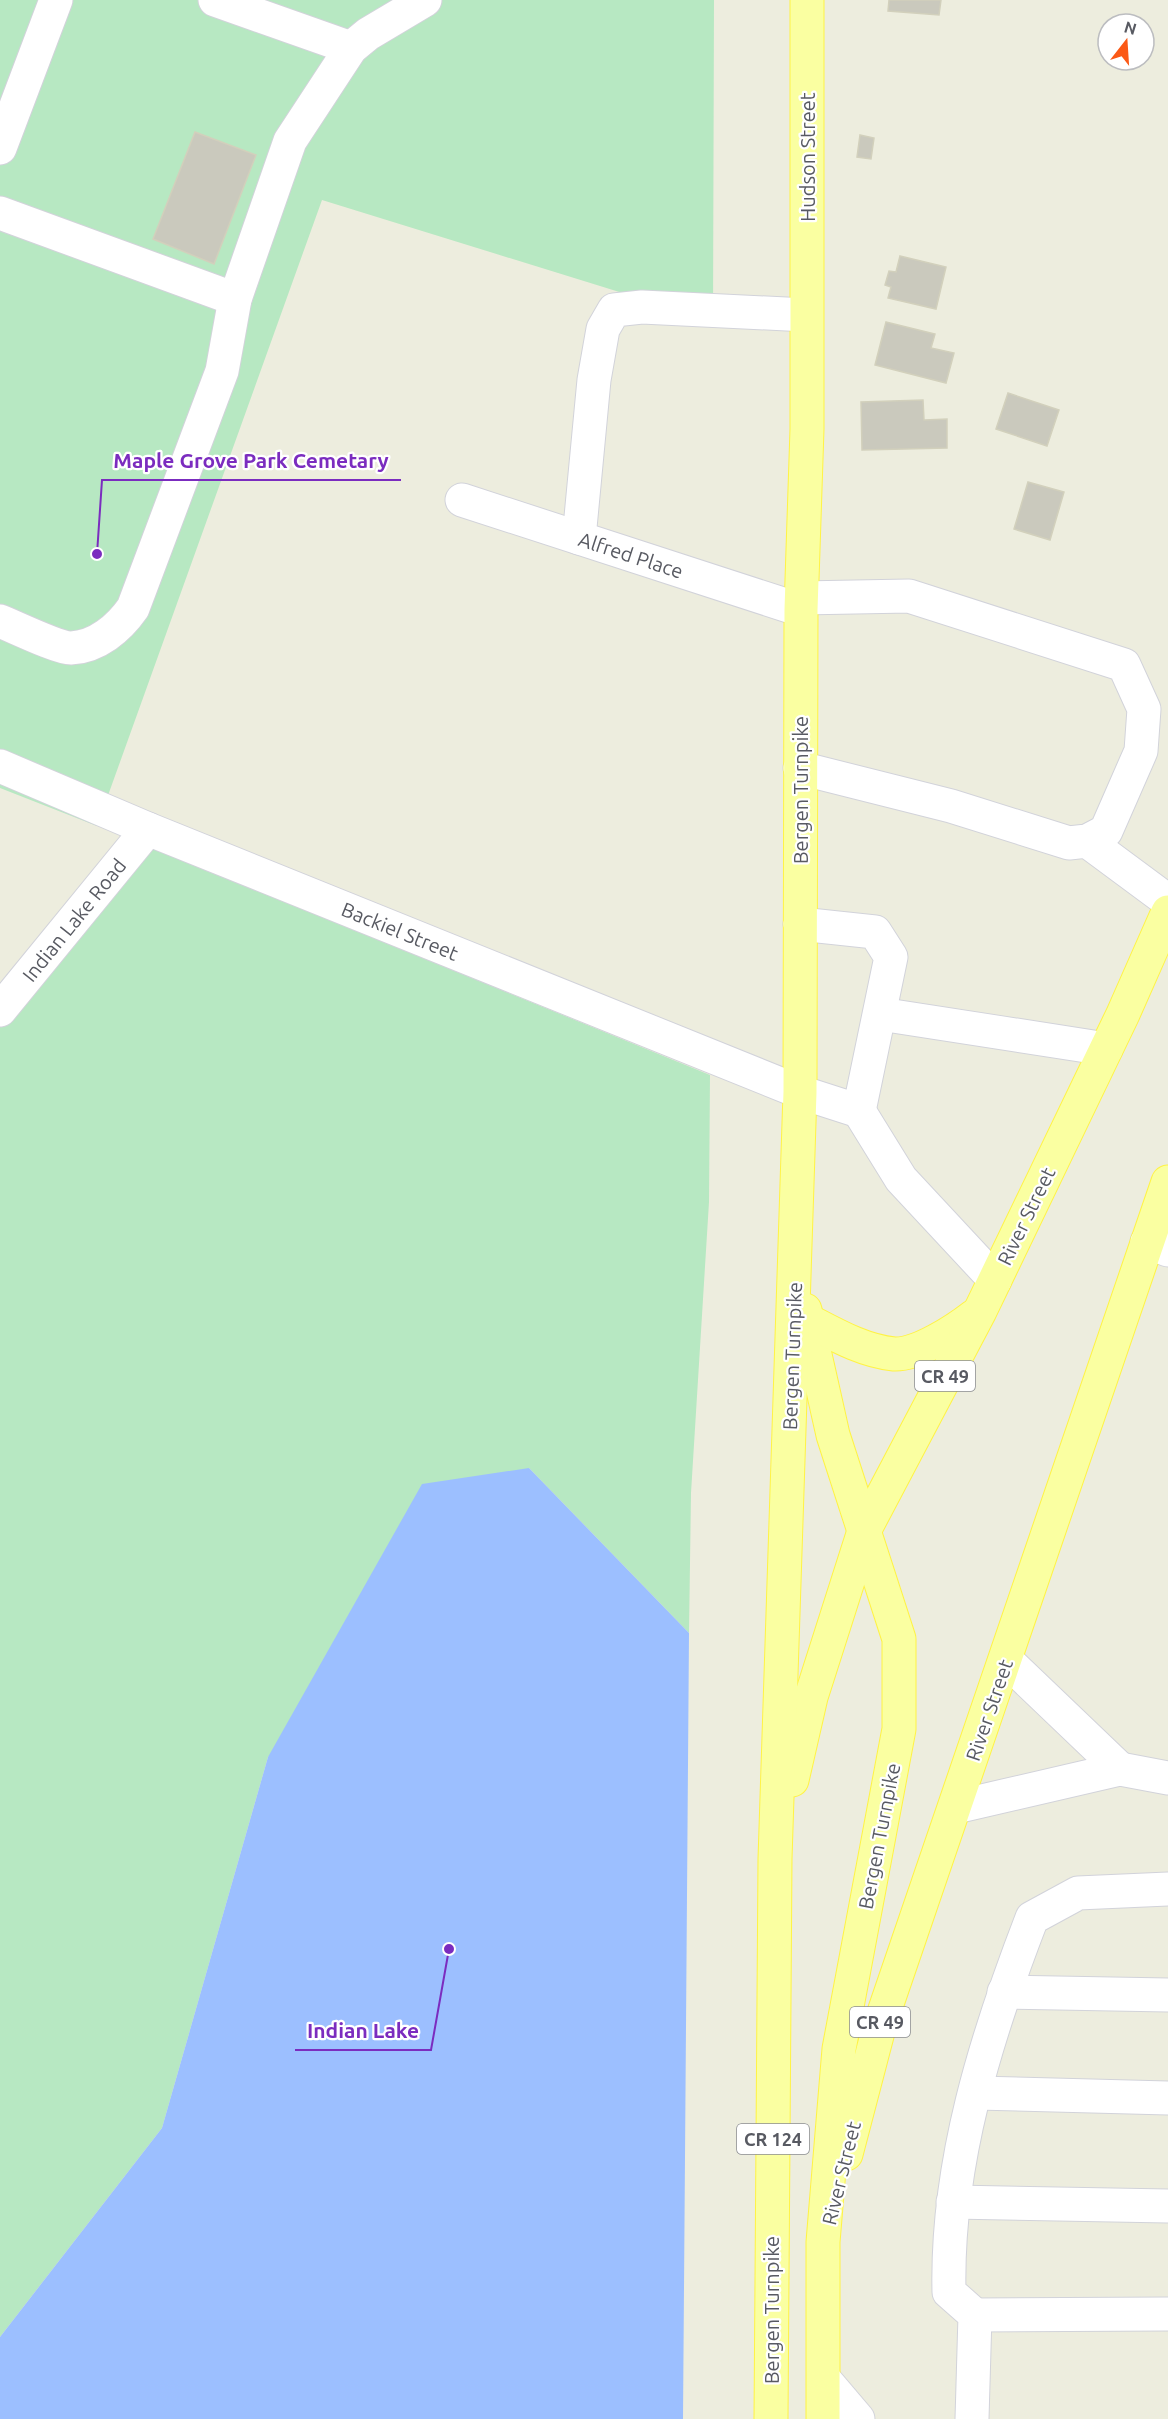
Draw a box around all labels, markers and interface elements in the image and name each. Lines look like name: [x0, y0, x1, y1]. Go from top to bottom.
north arrow: [1096, 12, 1156, 72]
text: N: [1122, 17, 1139, 38]
street label: Hudson Street: [796, 92, 819, 222]
callout: Maple Grove Park Cemetary: [102, 441, 401, 480]
text: Maple Grove Park Cemetary: [113, 448, 389, 472]
street label: Alfred Place: [576, 527, 686, 583]
street label: Bergen Turnpike: [789, 716, 812, 864]
street label: Indian Lake Road: [17, 854, 131, 986]
street label: Backiel Street: [338, 897, 462, 965]
street label: River Street: [992, 1163, 1060, 1269]
street label: Bergen Turnpike: [778, 1282, 806, 1430]
road number: CR 49: [915, 1361, 975, 1391]
street label: River Street: [961, 1656, 1017, 1764]
street label: Bergen Turnpike: [854, 1761, 904, 1911]
road number: CR 49: [850, 2007, 910, 2037]
callout: Indian Lake: [295, 2011, 431, 2050]
text: Indian Lake: [307, 2018, 419, 2042]
street label: River Street: [817, 2119, 865, 2227]
road number: CR 124: [737, 2124, 809, 2154]
street label: Bergen Turnpike: [760, 2236, 783, 2384]

